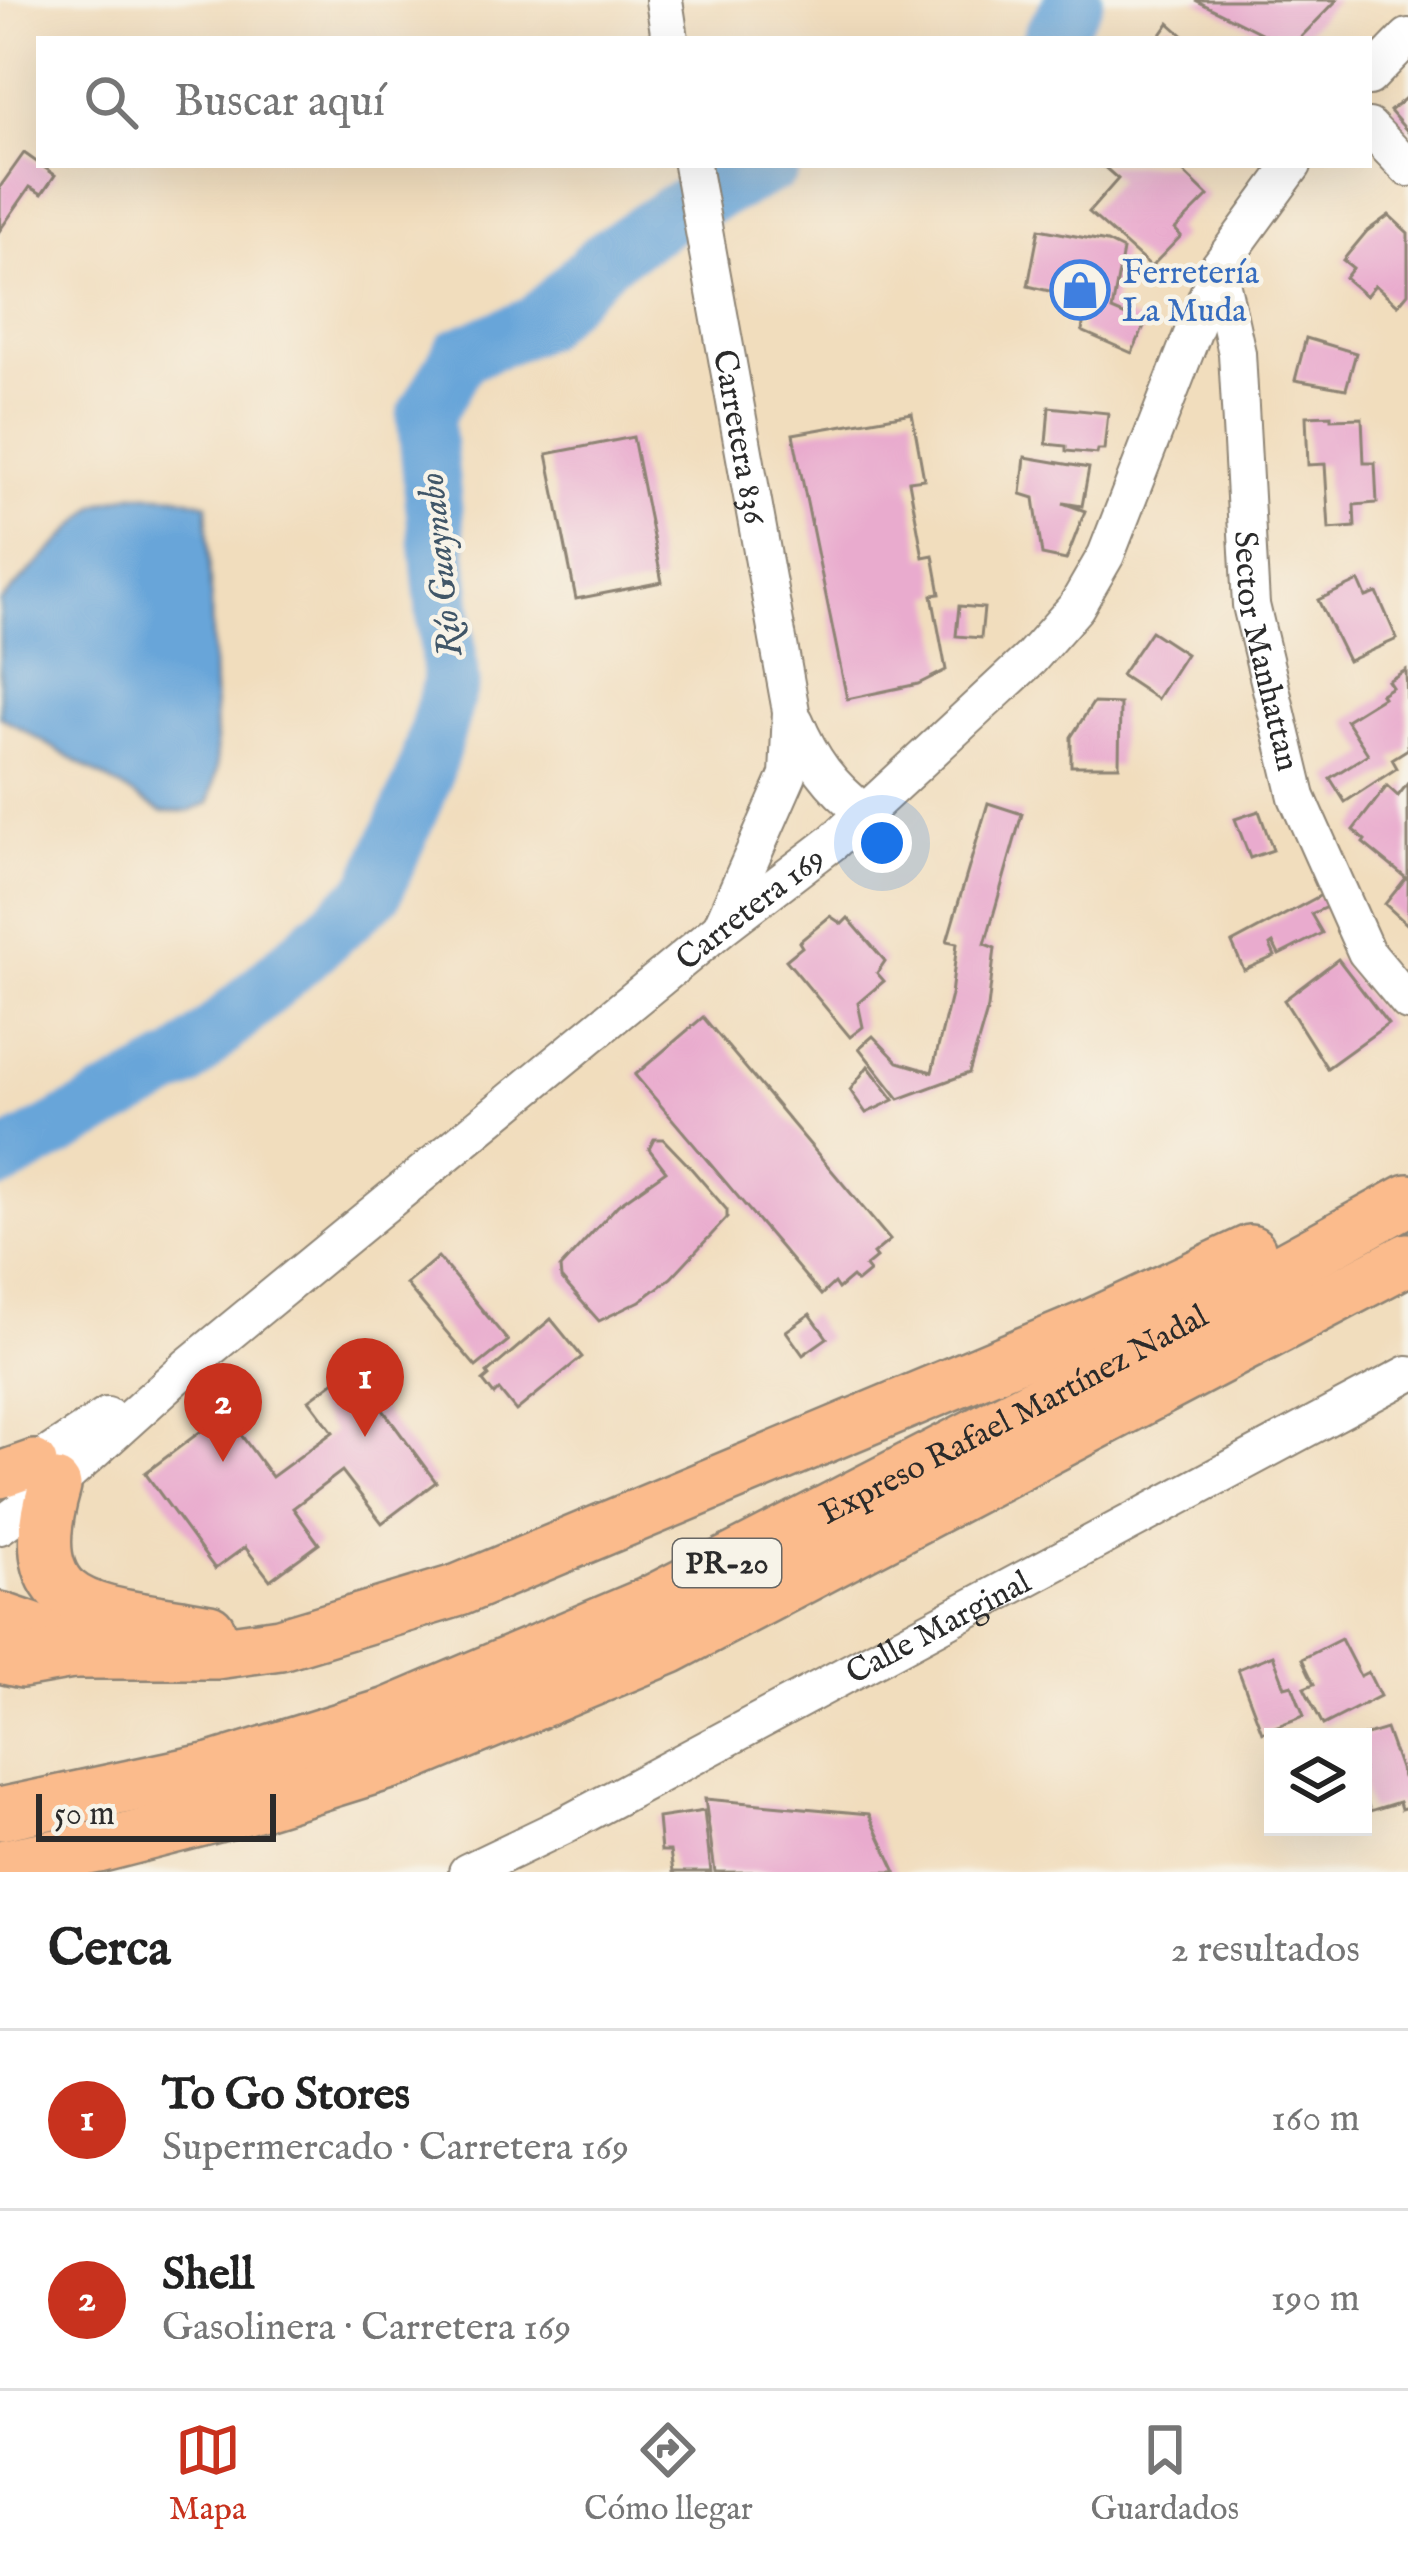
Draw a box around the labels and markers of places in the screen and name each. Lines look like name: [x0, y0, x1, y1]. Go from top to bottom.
place label: Ferretería La Muda: [1122, 253, 1260, 333]
shop icon: Ferretería La Muda: [1049, 259, 1111, 321]
pin: 1: [326, 1338, 404, 1437]
pin: 2: [184, 1363, 262, 1462]

